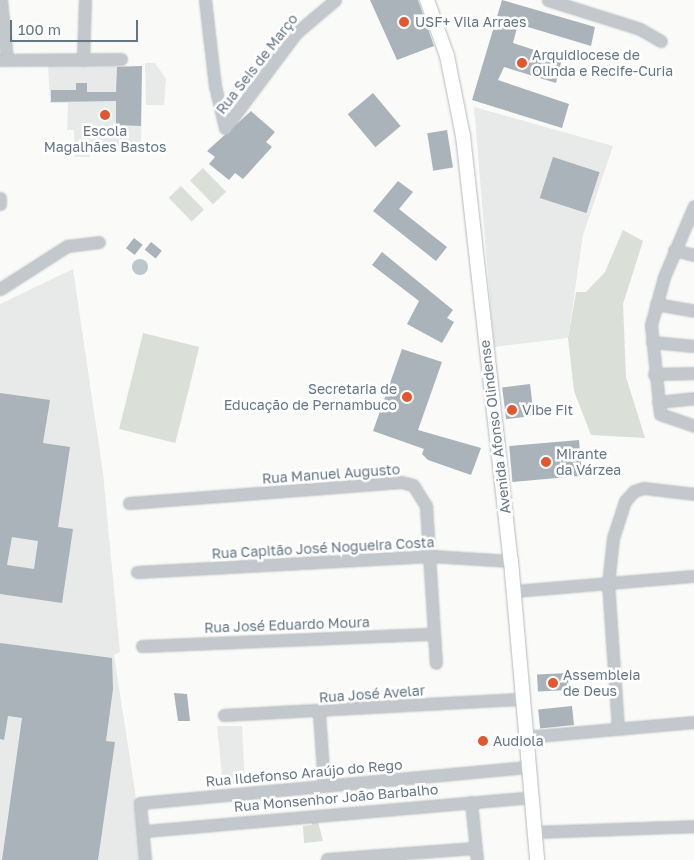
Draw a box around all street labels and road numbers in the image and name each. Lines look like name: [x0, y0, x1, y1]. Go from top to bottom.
street label: Rua Seis de Março: [213, 11, 301, 117]
street label: Avenida Afonso Olindense: [476, 339, 514, 515]
street label: Rua Manuel Augusto: [261, 461, 401, 487]
street label: Rua Capitão José Nogueira Costa: [211, 534, 435, 562]
street label: Rua José Eduardo Moura: [204, 614, 370, 636]
street label: Rua José Avelar: [318, 682, 426, 706]
street label: Rua Ildefonso Araújo do Rego: [205, 756, 403, 790]
street label: Rua Monsenhor João Barbalho: [233, 781, 439, 815]

